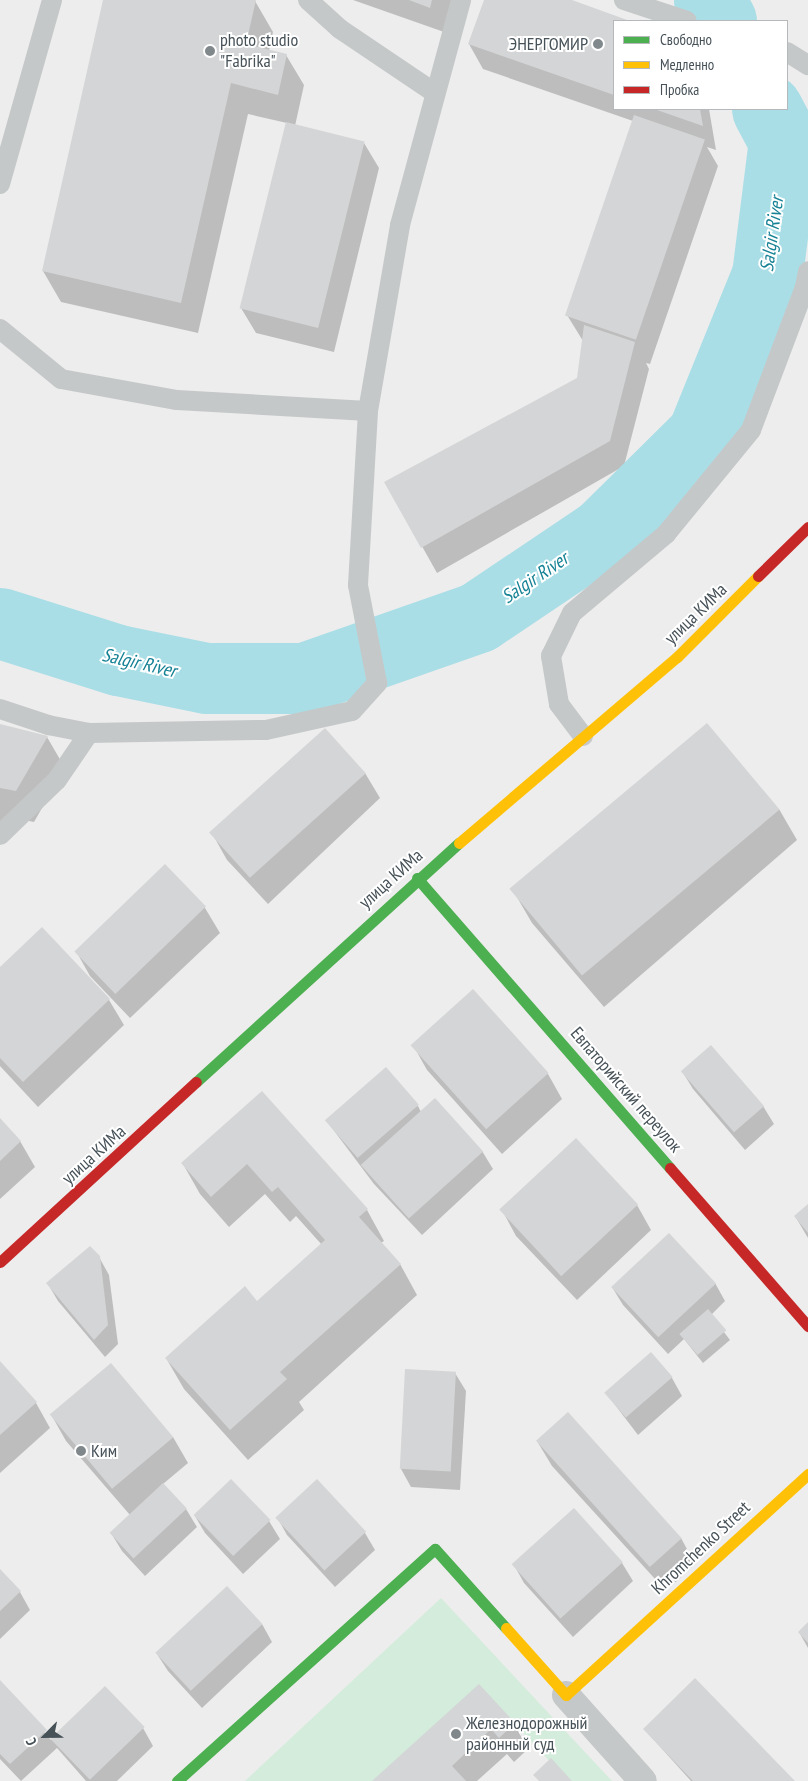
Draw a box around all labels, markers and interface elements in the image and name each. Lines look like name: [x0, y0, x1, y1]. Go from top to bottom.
legend: [613, 20, 788, 110]
place label: photo studio "Fabrika": [220, 30, 298, 72]
text: Свободно: [660, 30, 712, 49]
place label: ЭНЕРГОМИР: [509, 33, 588, 55]
marker: ЭНЕРГОМИР: [592, 38, 604, 50]
marker: photo studio "Fabrika": [204, 45, 216, 57]
text: Медленно: [660, 55, 714, 74]
text: Пробка: [660, 80, 699, 99]
water label: Salgir River: [755, 195, 789, 273]
water label: Salgir River: [497, 547, 573, 609]
street label: улица КИМа: [660, 579, 732, 649]
water label: Salgir River: [100, 643, 178, 683]
street label: улица КИМа: [355, 845, 427, 913]
street label: Евпаторийский переулок: [566, 1023, 686, 1157]
street label: улица КИМа: [58, 1121, 130, 1189]
place label: Ким: [91, 1440, 117, 1462]
marker: Ким: [75, 1445, 87, 1457]
street label: Khromchenko Street: [647, 1497, 755, 1599]
north arrow: [20, 1711, 70, 1761]
place label: Железнодорожный районный суд: [466, 1713, 587, 1756]
marker: Железнодорожный районный суд: [450, 1728, 462, 1740]
text: С: [22, 1735, 41, 1748]

